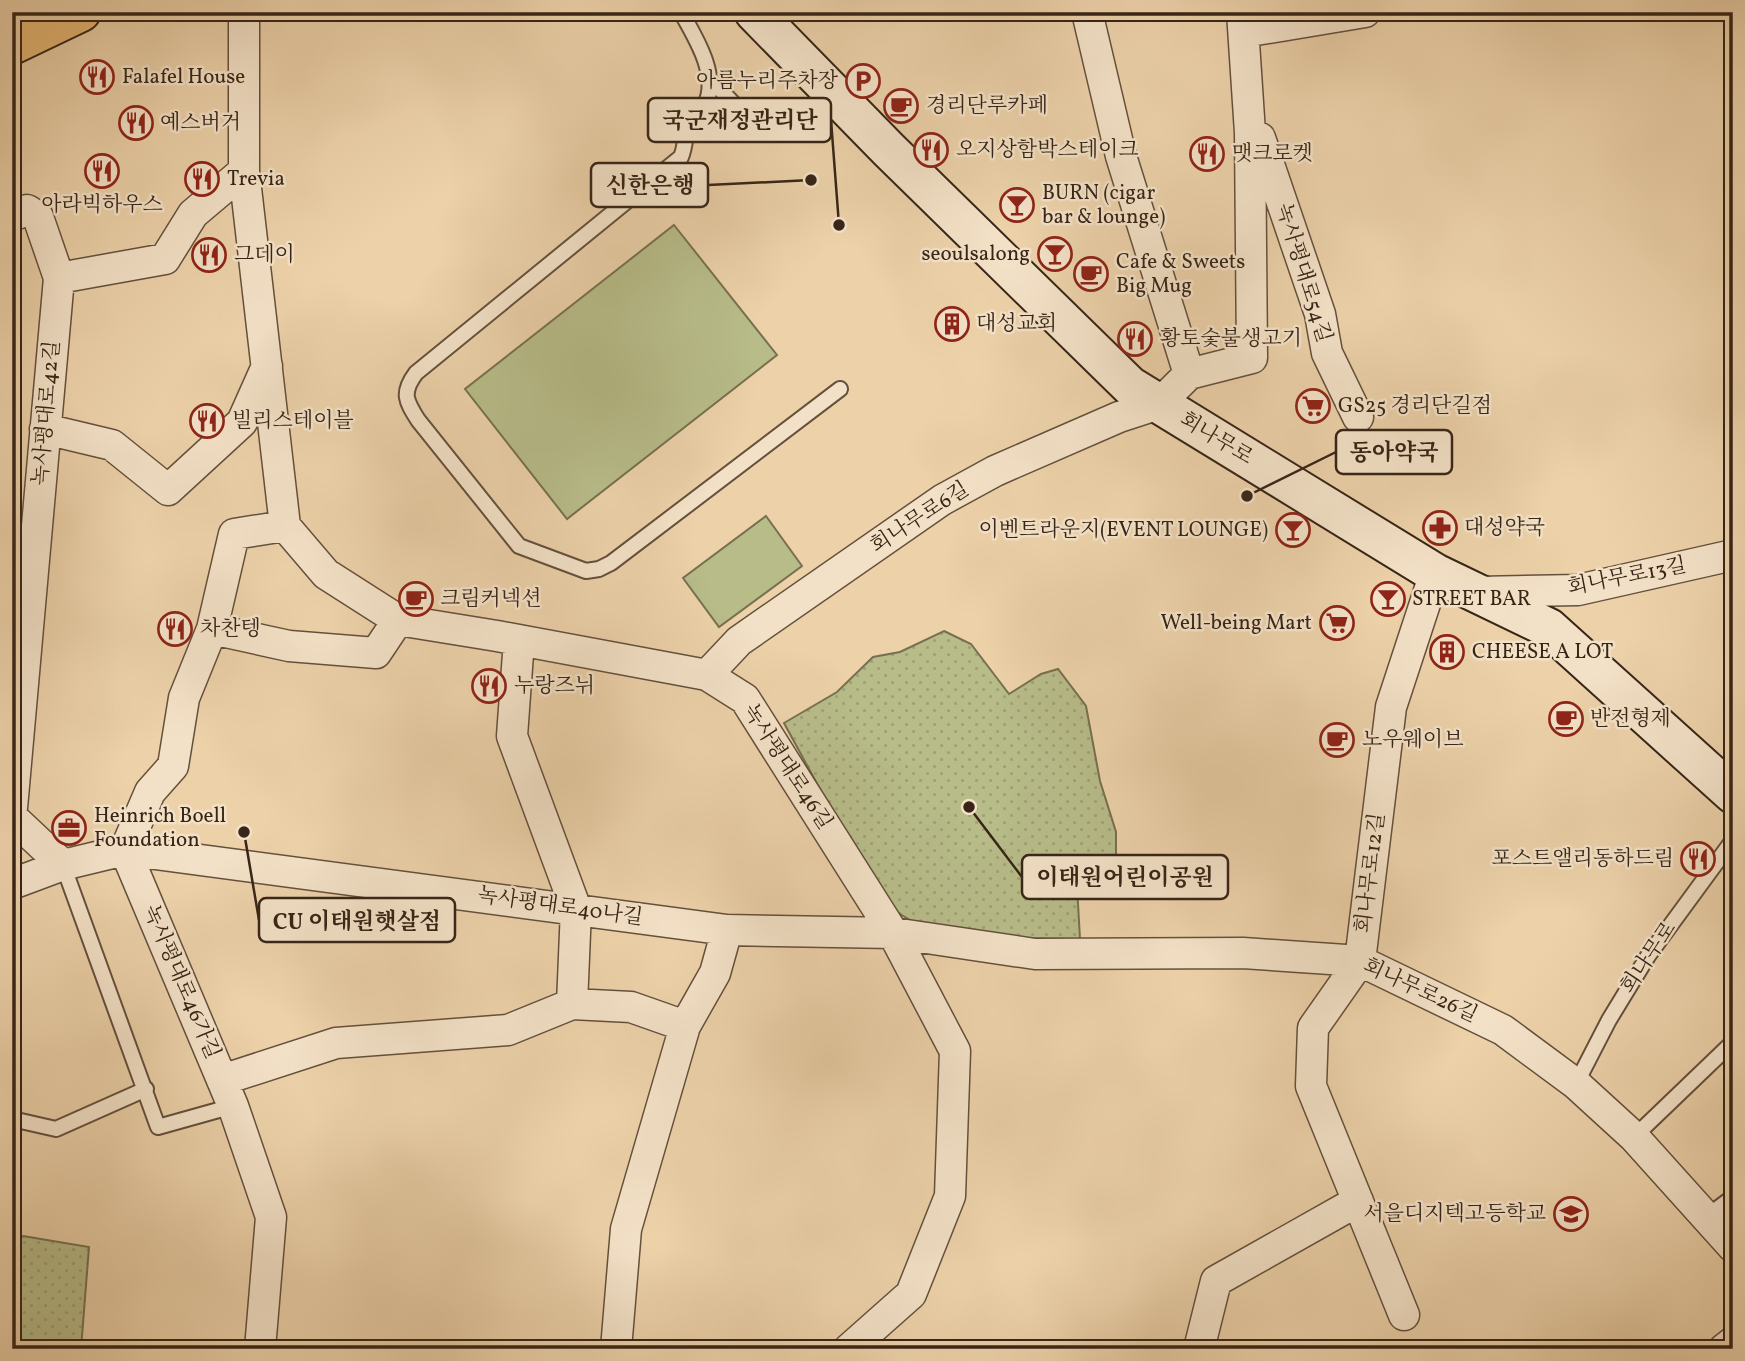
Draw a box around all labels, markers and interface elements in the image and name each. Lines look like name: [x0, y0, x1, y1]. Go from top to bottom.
restaurant icon: Falafel House: [78, 58, 116, 96]
parking icon: 아름누리주차장: [844, 62, 882, 100]
place label: Falafel House: [122, 63, 245, 92]
place label: 아름누리주차장: [696, 67, 839, 96]
cafe icon: 경리단루카페: [882, 87, 920, 125]
place label: 경리단루카페: [926, 92, 1048, 121]
callout: 국군재정관리단: [648, 98, 831, 142]
restaurant icon: 예스버거: [117, 104, 155, 142]
text: 국군재정관리단: [662, 106, 819, 138]
place label: 예스버거: [160, 109, 241, 138]
restaurant icon: 오지상함박스테이크: [912, 131, 950, 169]
restaurant icon: 맷크로켓: [1188, 135, 1226, 173]
place label: 오지상함박스테이크: [956, 136, 1139, 165]
place label: 맷크로켓: [1232, 140, 1313, 169]
restaurant icon: 아라빅하우스: [83, 152, 121, 190]
restaurant icon: Trevia: [183, 160, 221, 198]
callout: 신한은행: [591, 163, 708, 207]
place label: Trevia: [227, 165, 285, 194]
text: 신한은행: [606, 171, 694, 203]
place label: BURN (cigar bar & lounge): [1042, 179, 1165, 232]
bar icon: BURN (cigar bar & lounge): [998, 186, 1036, 224]
place label: 아라빅하우스: [41, 191, 163, 220]
street label: 녹사평대로54길: [1268, 200, 1338, 346]
bar icon: seoulsalong: [1036, 235, 1074, 273]
restaurant icon: 그데이: [190, 236, 228, 274]
place label: seoulsalong: [922, 240, 1030, 269]
place label: 그데이: [234, 241, 295, 270]
place label: Cafe & Sweets Big Mug: [1116, 248, 1245, 301]
cafe icon: Cafe & Sweets Big Mug: [1072, 255, 1110, 293]
building icon: 대성교회: [933, 305, 971, 343]
place label: 대성교회: [976, 310, 1057, 339]
restaurant icon: 황토숯불생고기: [1116, 320, 1154, 358]
place label: 황토숯불생고기: [1160, 325, 1302, 354]
street label: 녹사평대로42길: [26, 339, 68, 487]
supermarket icon: GS25 경리단길점: [1294, 387, 1332, 425]
place label: GS25 경리단길점: [1338, 392, 1492, 421]
restaurant icon: 빌리스테이블: [188, 402, 226, 440]
street label: 회나무로: [1174, 406, 1258, 472]
place label: 빌리스테이블: [232, 407, 354, 436]
callout: 동아약국: [1336, 430, 1452, 474]
text: 동아약국: [1350, 438, 1438, 470]
street label: 회나무로6길: [865, 475, 975, 561]
pharmacy icon: 대성약국: [1421, 509, 1459, 547]
bar icon: 이벤트라운지(EVENT LOUNGE): [1274, 511, 1312, 549]
place label: 대성약국: [1464, 514, 1545, 543]
place label: 이벤트라운지(EVENT LOUNGE): [979, 516, 1268, 545]
street label: 회나무로13길: [1565, 551, 1689, 603]
cafe icon: 크림커넥션: [397, 580, 435, 618]
bar icon: STREET BAR: [1369, 580, 1407, 618]
place label: 크림커넥션: [440, 585, 541, 614]
place label: STREET BAR: [1412, 585, 1531, 614]
supermarket icon: Well-being Mart: [1318, 604, 1356, 642]
place label: Well-being Mart: [1161, 609, 1312, 638]
restaurant icon: 차찬텡: [156, 610, 194, 648]
place label: 차찬텡: [200, 615, 261, 644]
building icon: CHEESE A LOT: [1428, 633, 1466, 671]
place label: CHEESE A LOT: [1472, 638, 1613, 667]
restaurant icon: 누랑즈뉘: [470, 667, 508, 705]
place label: 누랑즈뉘: [514, 672, 595, 701]
street label: 녹사평대로46길: [735, 698, 839, 836]
cafe icon: 반전형제: [1547, 700, 1585, 738]
place label: 반전형제: [1590, 705, 1671, 734]
cafe icon: 노우웨이브: [1318, 721, 1356, 759]
place label: 노우웨이브: [1362, 726, 1463, 755]
place label: Heinrich Boell Foundation: [94, 802, 226, 855]
office icon: Heinrich Boell Foundation: [50, 809, 88, 847]
street label: 회나무로12길: [1349, 811, 1393, 935]
restaurant icon: 포스트앨리동하드림: [1679, 840, 1717, 878]
place label: 포스트앨리동하드림: [1491, 845, 1674, 874]
callout: 이태원어린이공원: [1022, 855, 1228, 899]
text: 이태원어린이공원: [1036, 863, 1214, 895]
street label: 녹사평대로40나길: [475, 881, 645, 933]
callout: CU 이태원햇살점: [259, 898, 455, 942]
street label: 녹사평대로46가길: [135, 900, 227, 1064]
text: CU 이태원햇살점: [273, 907, 441, 939]
street label: 회나무로: [1614, 916, 1684, 1000]
street label: 회나무로26길: [1358, 952, 1482, 1030]
school or university icon: 서을디지텍고등학교: [1552, 1195, 1590, 1233]
place label: 서을디지텍고등학교: [1363, 1200, 1546, 1229]

